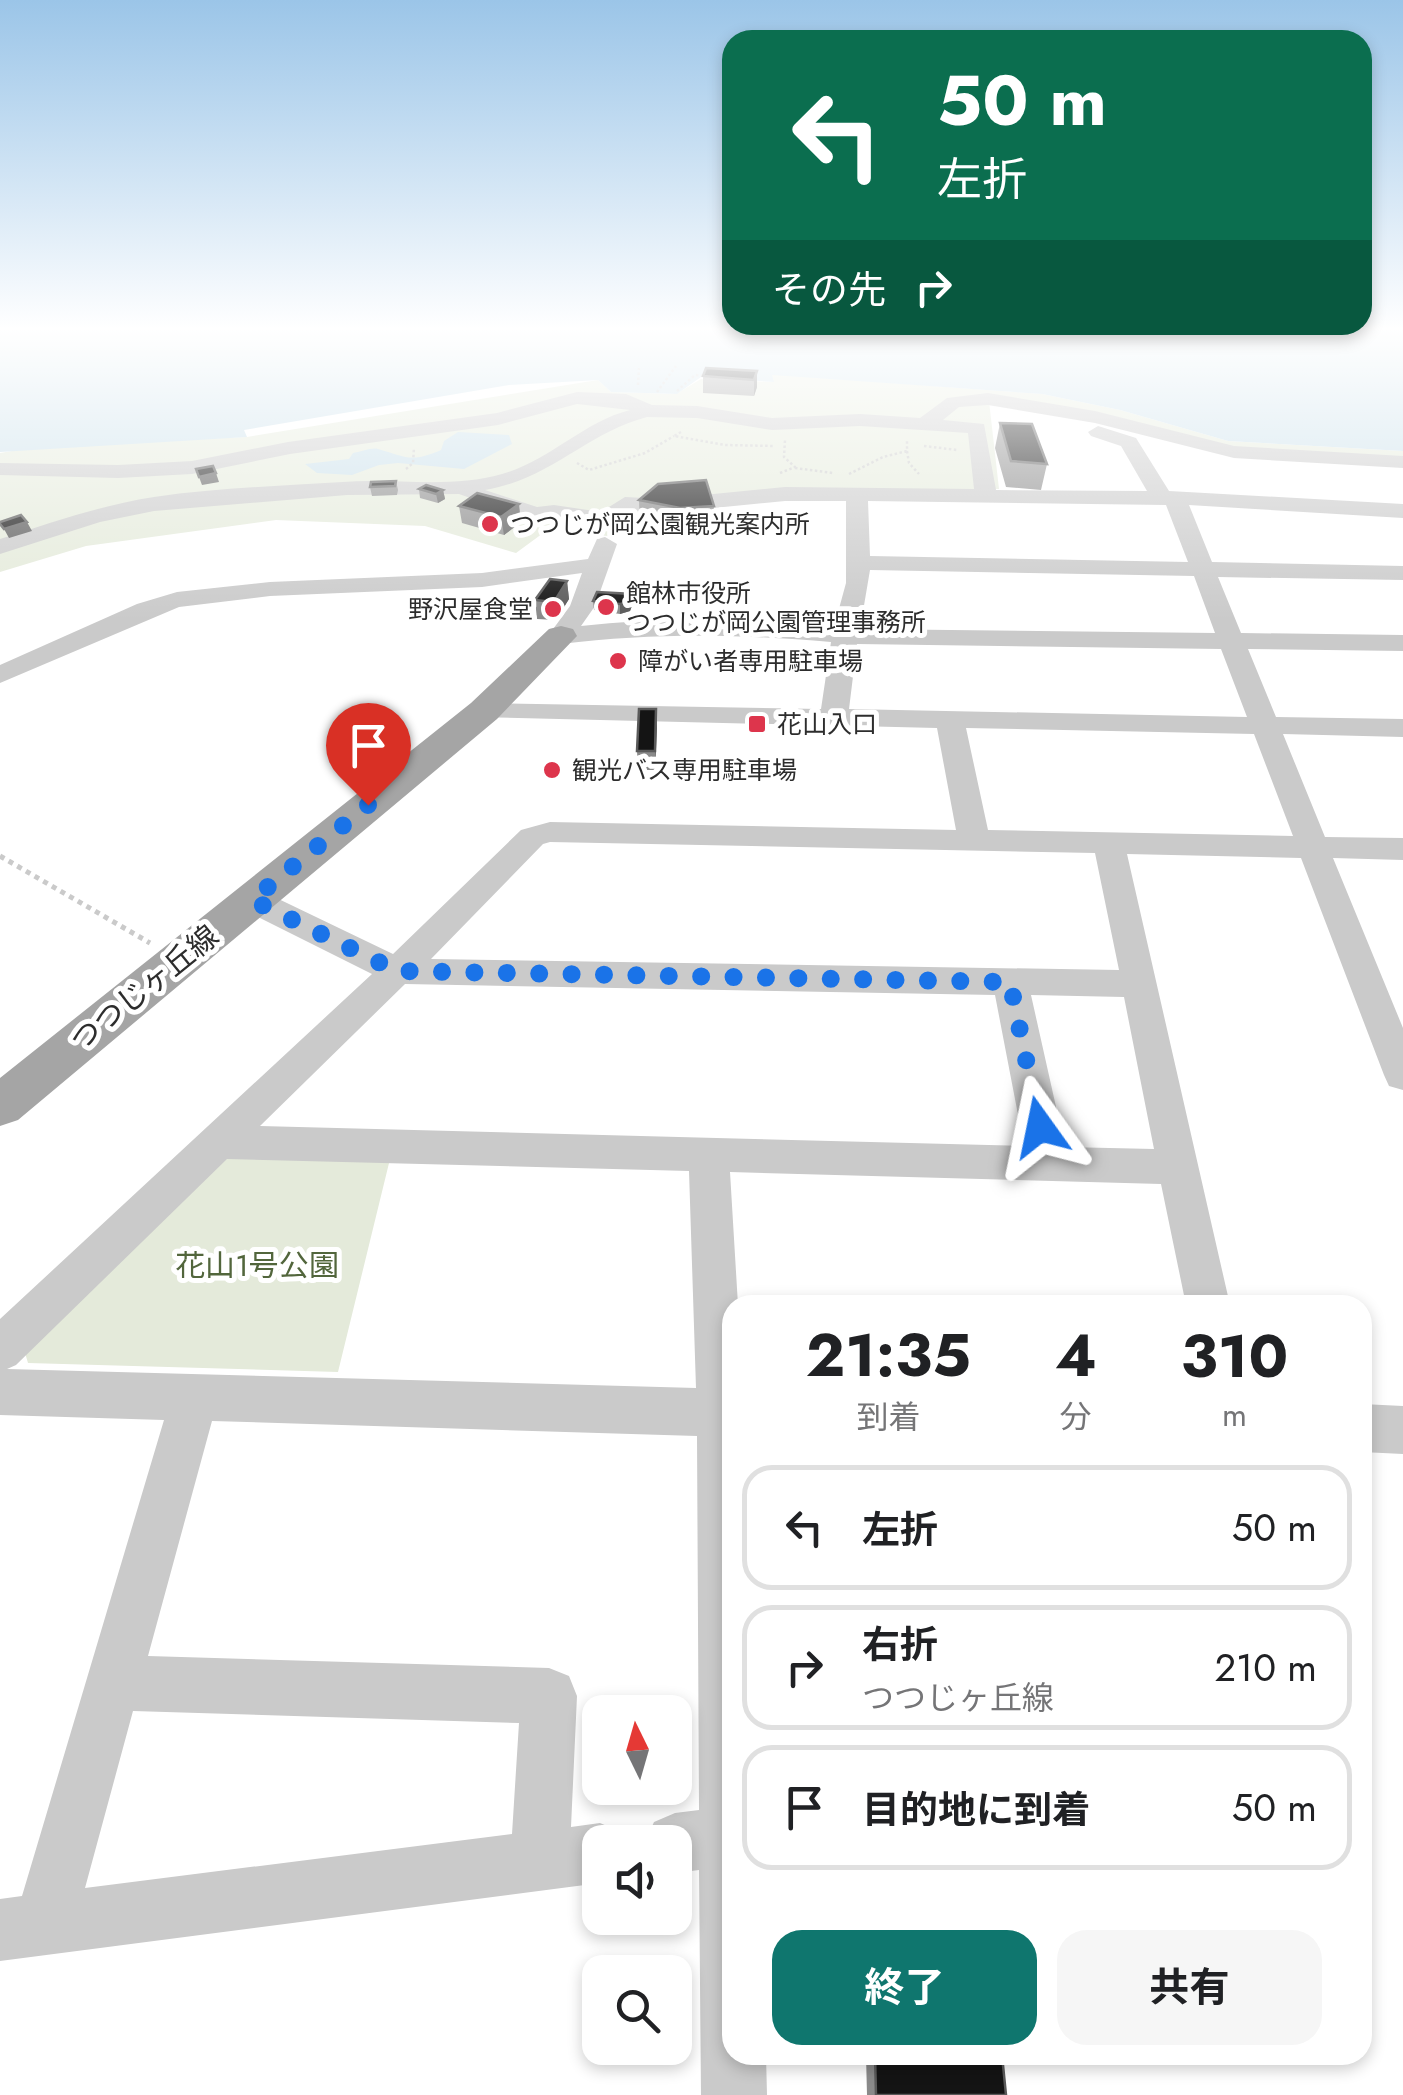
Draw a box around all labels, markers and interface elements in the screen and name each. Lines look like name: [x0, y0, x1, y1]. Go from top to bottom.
text: 50 m: [937, 50, 1107, 151]
icon: left: [772, 70, 902, 200]
text: 左折: [937, 147, 1027, 212]
icon: right: [906, 260, 961, 315]
text: その先: [772, 262, 886, 317]
place label: つつじが岡公園観光案内所: [510, 506, 810, 542]
marker: つつじが岡公園観光案内所: [479, 513, 501, 535]
place label: 館林市役所 つつじが岡公園管理事務所: [626, 575, 926, 640]
place label: 野沢屋食堂: [408, 591, 533, 627]
marker: 館林市役所 つつじが岡公園管理事務所: [595, 596, 617, 618]
marker: 野沢屋食堂: [542, 598, 564, 620]
place label: 障がい者専用駐車場: [638, 643, 863, 679]
marker: 障がい者専用駐車場: [607, 650, 629, 672]
pin: [326, 703, 411, 806]
place label: 花山入口: [777, 706, 877, 742]
marker: 花山入口: [746, 713, 768, 735]
icon: arrive: [341, 718, 396, 773]
place label: 観光バス専用駐車場: [572, 752, 797, 788]
marker: 観光バス専用駐車場: [541, 759, 563, 781]
street label: つつじヶ丘線: [61, 915, 227, 1061]
position arrow: [988, 1075, 1092, 1179]
park label: 花山1号公園: [175, 1244, 339, 1287]
text: 21:35: [806, 1312, 971, 1399]
text: 4: [1055, 1312, 1097, 1399]
text: 310: [1181, 1313, 1288, 1400]
text: m: [1222, 1392, 1247, 1438]
text: 到着: [856, 1394, 920, 1440]
text: 分: [1060, 1394, 1092, 1440]
icon: left: [777, 1500, 832, 1555]
text: 50 m: [1232, 1500, 1317, 1555]
text: 左折: [862, 1502, 938, 1557]
text: 右折: [862, 1617, 938, 1672]
icon: right: [777, 1640, 832, 1695]
text: 210 m: [1214, 1640, 1317, 1695]
text: つつじヶ丘線: [862, 1675, 1054, 1721]
north arrow: [582, 1695, 692, 1805]
map controls: [582, 1695, 692, 2065]
icon: arrive: [777, 1780, 832, 1835]
text: 50 m: [1232, 1780, 1317, 1835]
text: 目的地に到着: [862, 1782, 1090, 1837]
button: sound: [582, 1825, 692, 1935]
button: 終了: [772, 1930, 1037, 2045]
button: 共有: [1057, 1930, 1322, 2045]
button: search: [582, 1955, 692, 2065]

